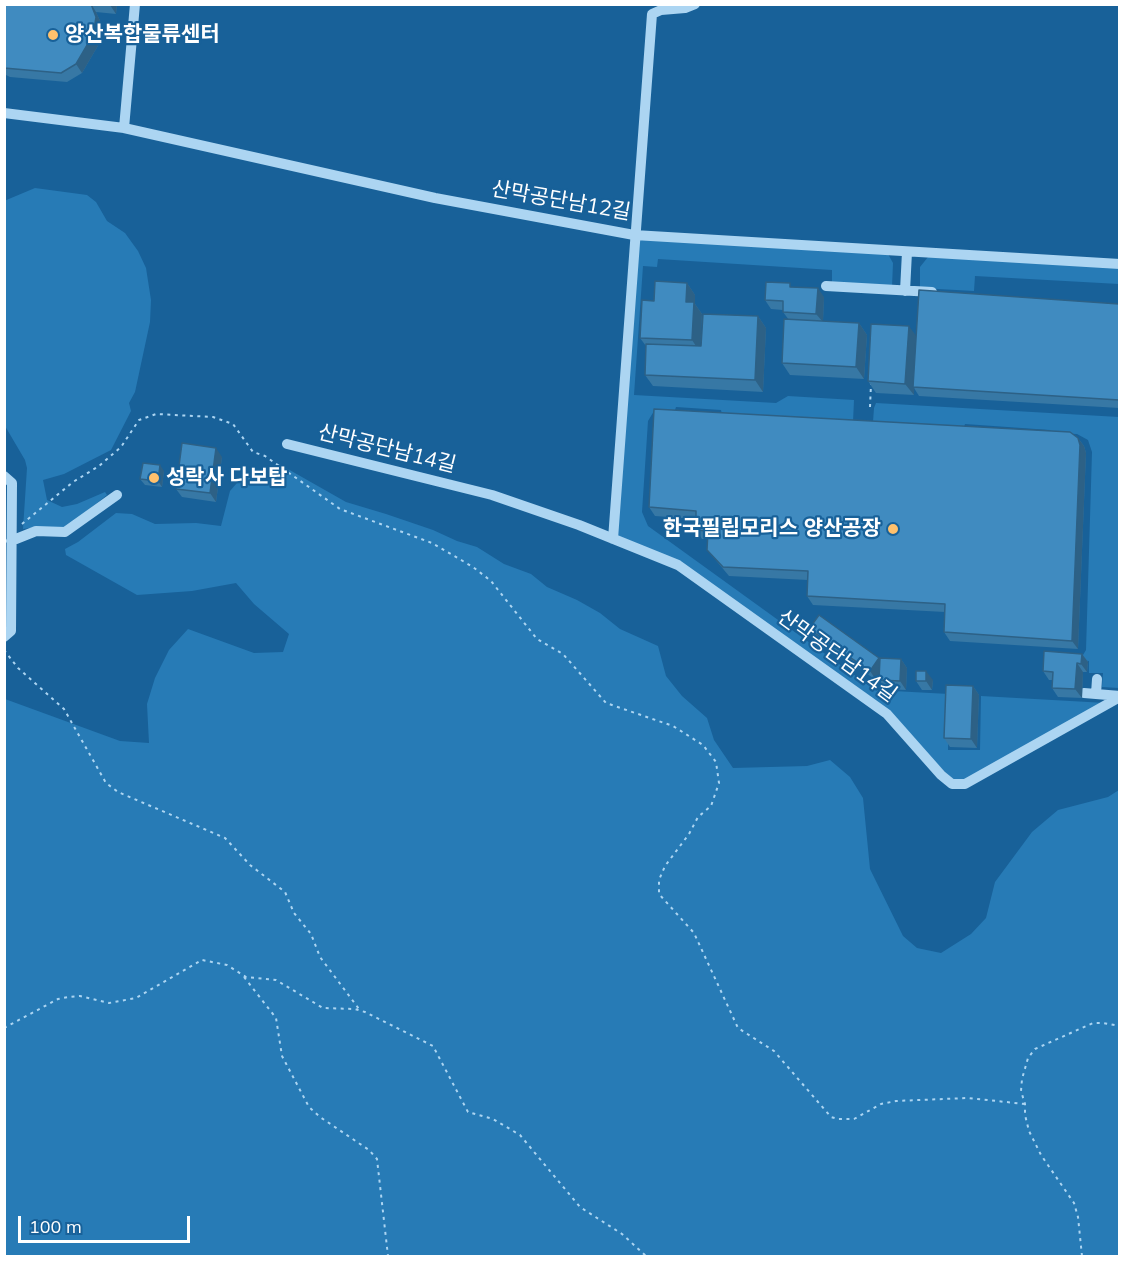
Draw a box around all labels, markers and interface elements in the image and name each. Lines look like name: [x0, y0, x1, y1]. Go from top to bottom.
place label: 양산복합물류센터: [65, 22, 220, 48]
marker: 양산복합물류센터: [46, 28, 60, 42]
street label: 산막공단남12길: [489, 176, 633, 226]
street label: 산막공단남14길: [315, 420, 459, 478]
place label: 성락사 다보탑: [166, 465, 288, 491]
marker: 성락사 다보탑: [147, 471, 161, 485]
place label: 한국필립모리스 양산공장: [663, 516, 881, 542]
marker: 한국필립모리스 양산공장: [886, 522, 900, 536]
street label: 산막공단남14길: [773, 604, 901, 708]
scale bar: [21, 1204, 194, 1242]
text: 100 m: [29, 1215, 82, 1238]

